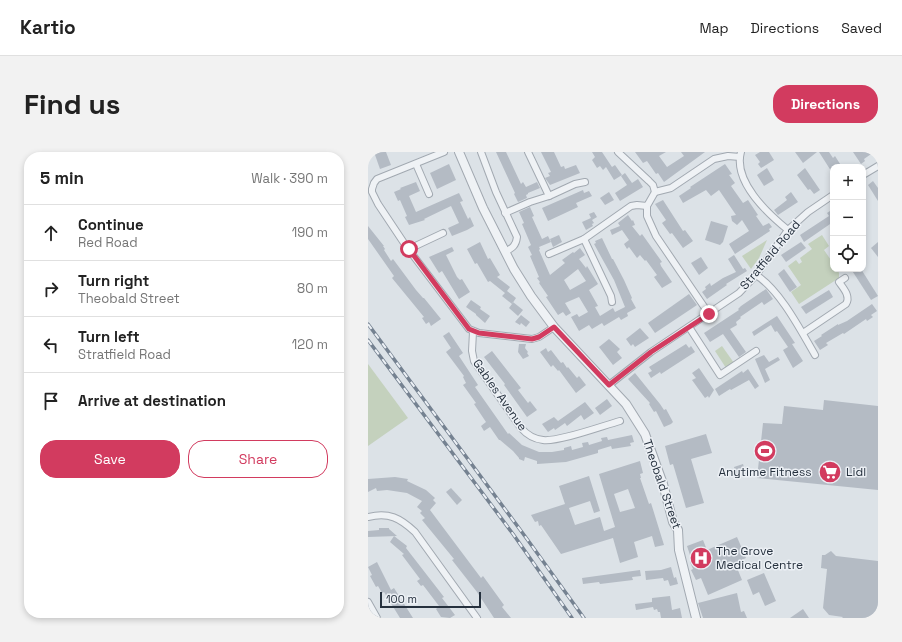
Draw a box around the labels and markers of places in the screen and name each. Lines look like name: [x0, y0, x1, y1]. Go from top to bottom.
sports icon: Anytime Fitness: [752, 438, 778, 464]
supermarket icon: Lidl: [817, 459, 843, 485]
place label: Anytime Fitness: [718, 464, 812, 480]
place label: Lidl: [846, 464, 866, 480]
place label: The Grove Medical Centre: [716, 543, 803, 573]
hospital icon: The Grove Medical Centre: [688, 545, 714, 571]

